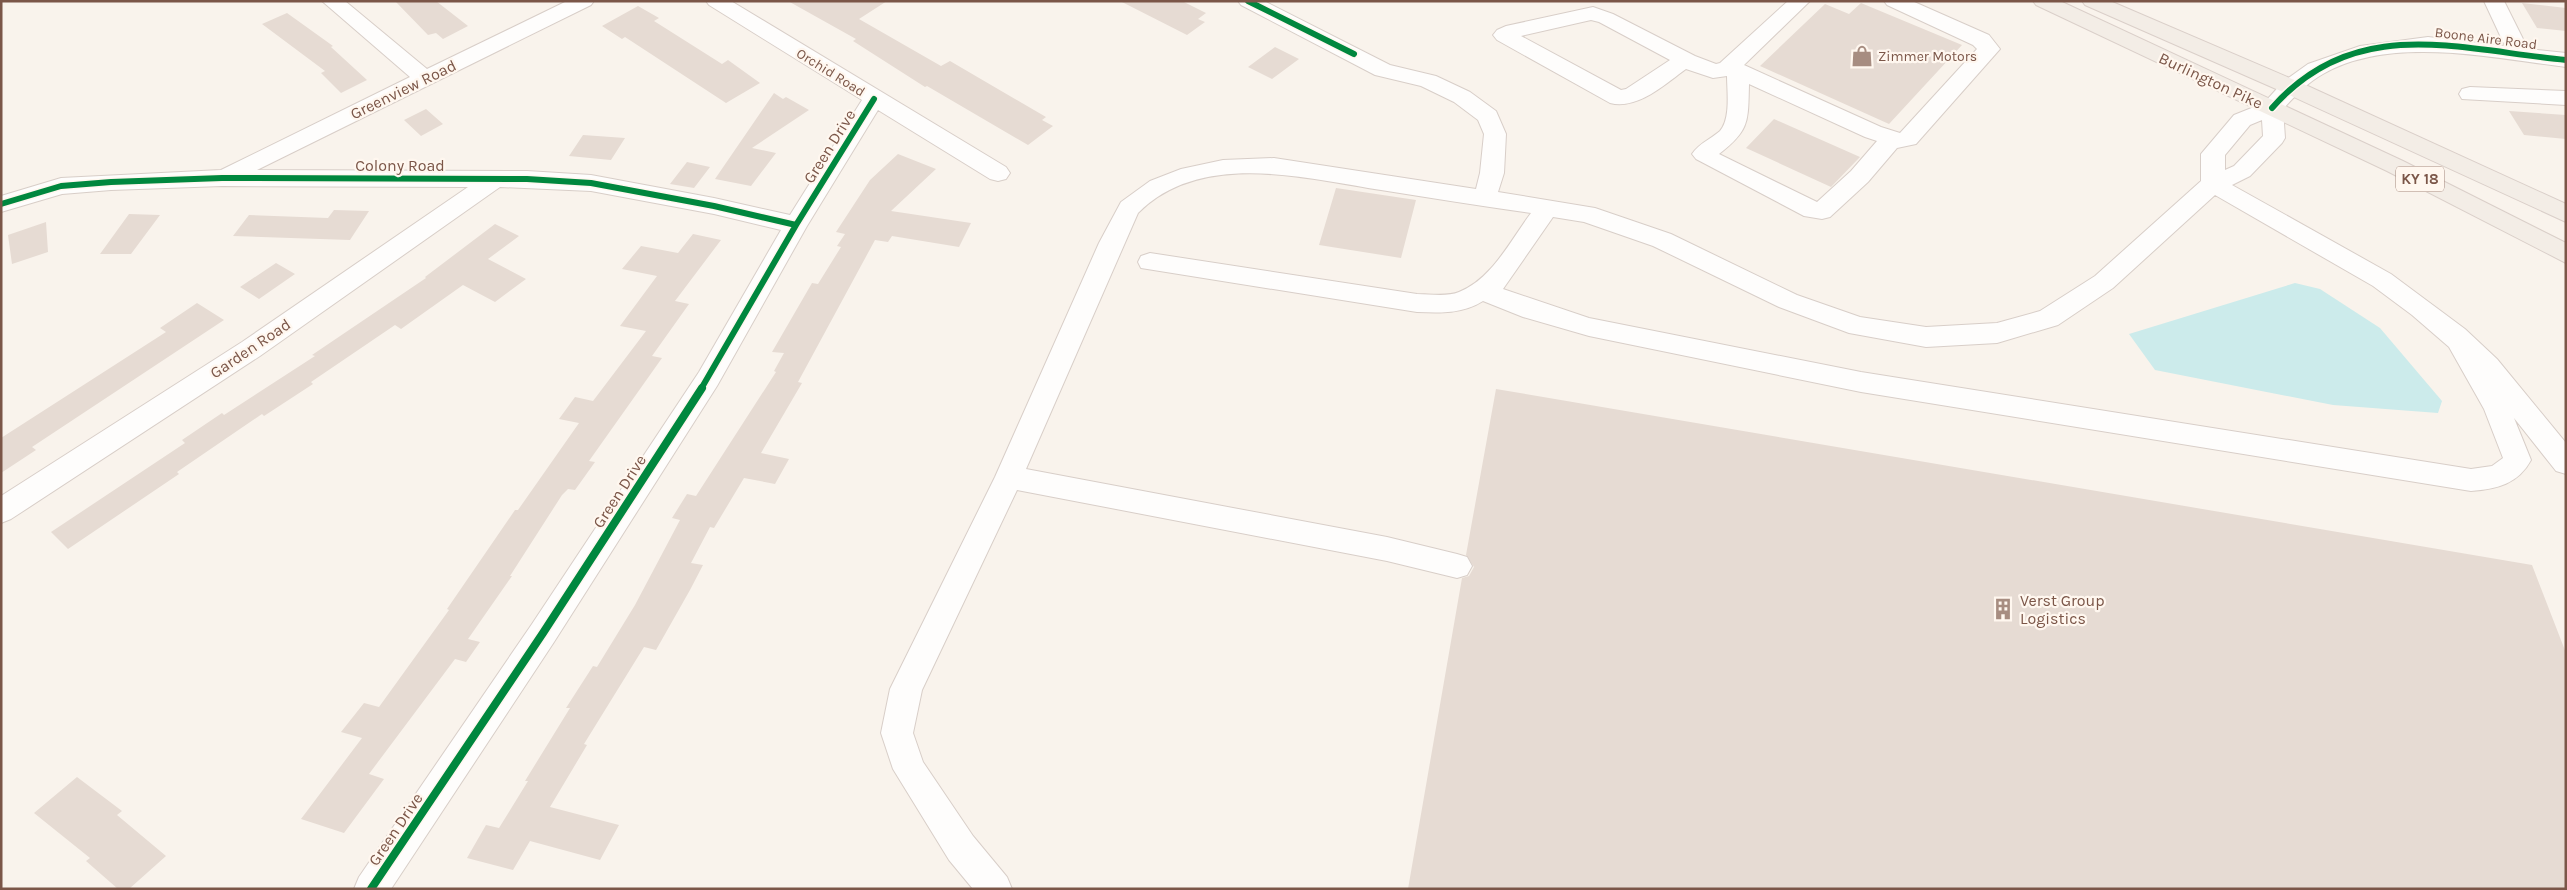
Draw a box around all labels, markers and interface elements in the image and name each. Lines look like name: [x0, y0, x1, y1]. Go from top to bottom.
street label: Boone Aire Road: [2434, 24, 2538, 53]
shop icon: Zimmer Motors: [1849, 43, 1875, 69]
street label: Orchid Road: [793, 45, 868, 100]
place label: Zimmer Motors: [1878, 48, 1977, 65]
street label: Burlington Pike: [2156, 48, 2266, 113]
street label: Greenview Road: [347, 56, 459, 123]
street label: Green Drive: [799, 106, 860, 187]
street label: Colony Road: [355, 156, 445, 175]
road number: KY 18: [2396, 166, 2444, 192]
street label: Garden Road: [206, 315, 294, 382]
street label: Green Drive: [589, 451, 650, 531]
place label: Verst Group Logistics: [2020, 591, 2105, 628]
building icon: Verst Group Logistics: [1990, 596, 2016, 622]
street label: Green Drive: [364, 789, 427, 869]

